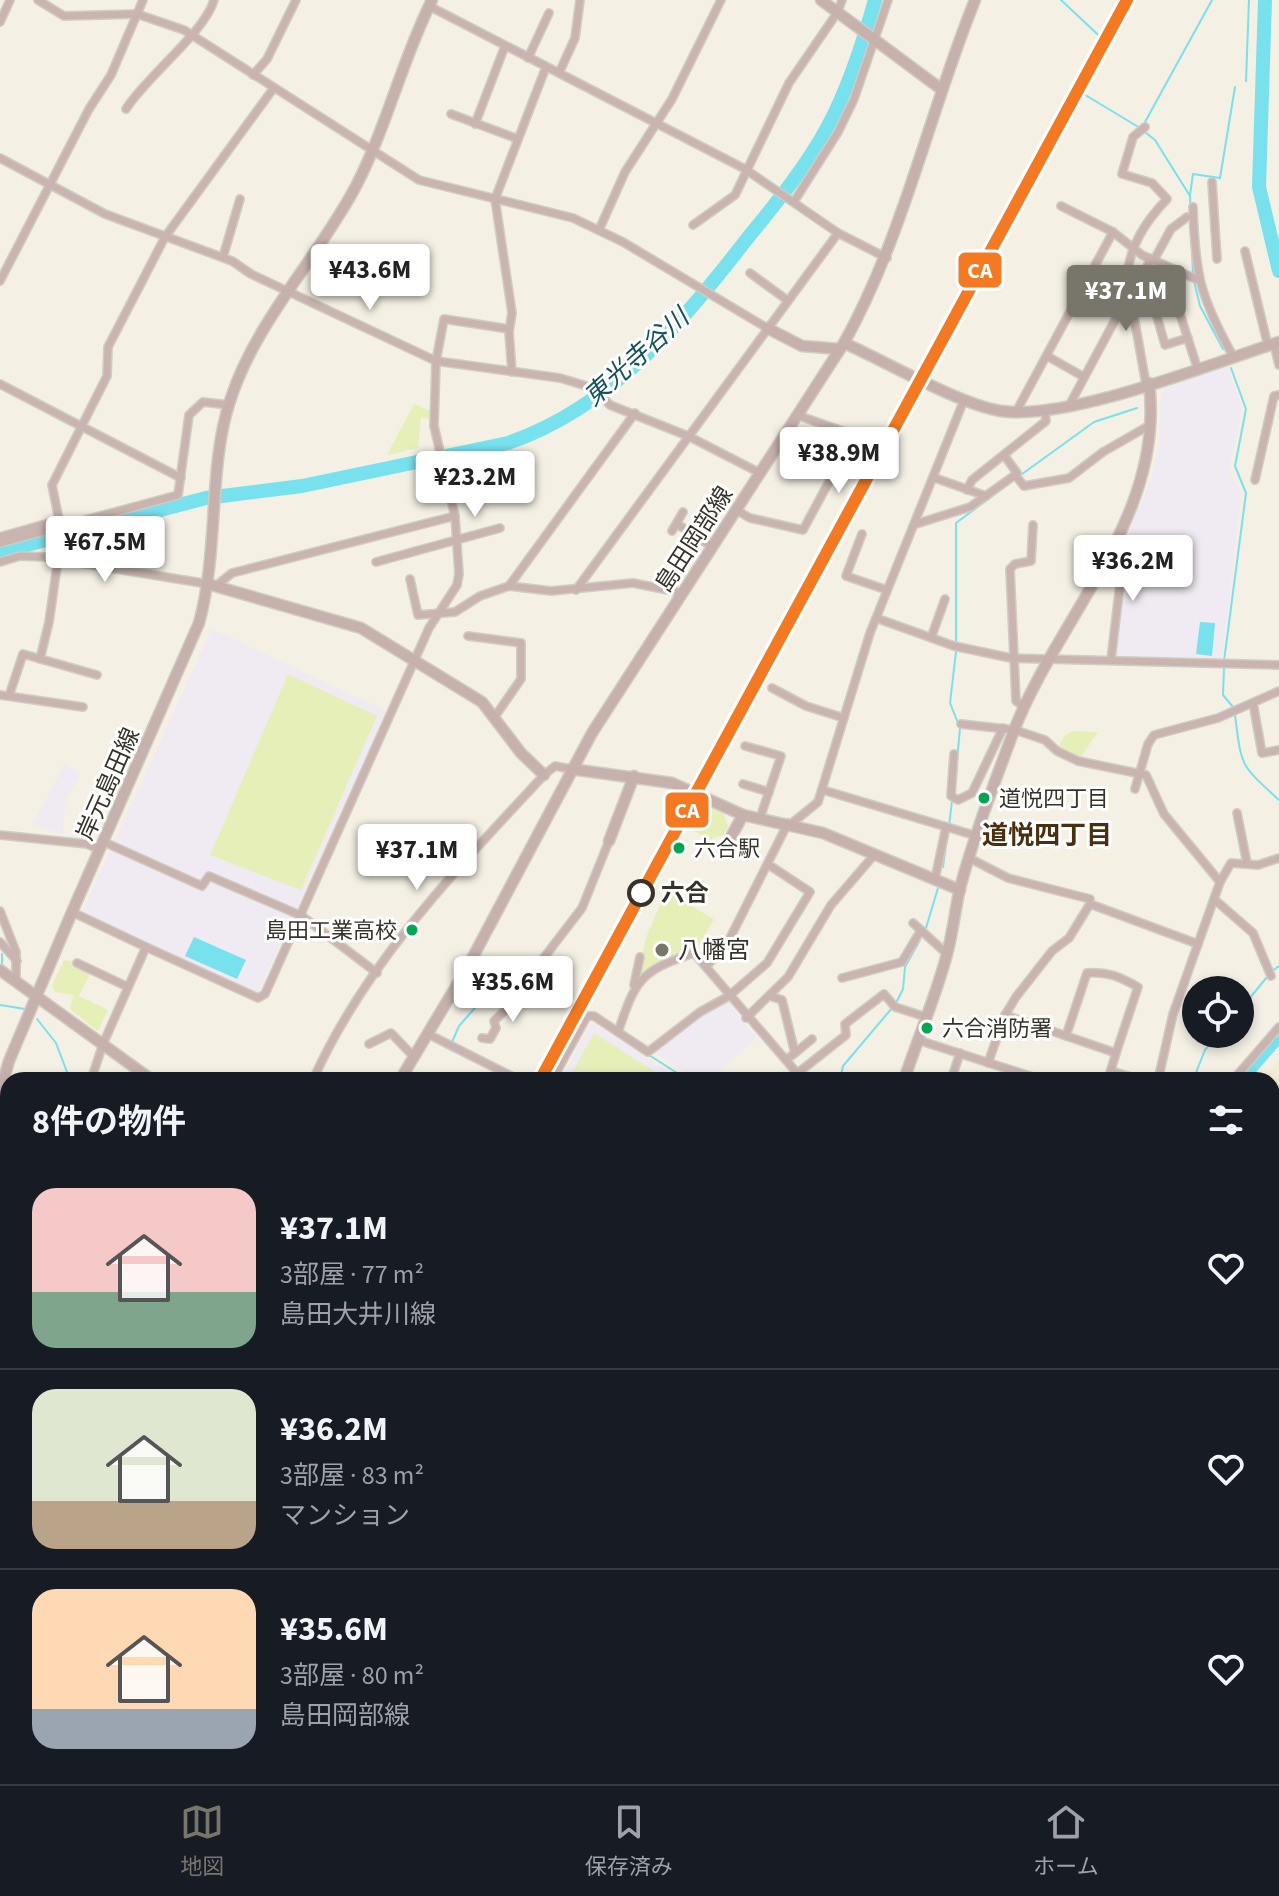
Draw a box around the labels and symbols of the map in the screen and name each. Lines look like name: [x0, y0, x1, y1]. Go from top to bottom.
pin: ¥43.6M: [305, 244, 435, 312]
line badge: CA: [957, 251, 1003, 289]
text: CA: [967, 255, 993, 287]
pin: ¥37.1M: [1061, 265, 1191, 333]
water label: 東光寺谷川: [576, 298, 699, 415]
pin: ¥38.9M: [774, 427, 904, 495]
pin: ¥23.2M: [410, 451, 540, 519]
street label: 島田岡部線: [647, 479, 742, 599]
pin: ¥67.5M: [40, 516, 170, 584]
pin: ¥36.2M: [1068, 535, 1198, 603]
street label: 岸元島田線: [68, 722, 149, 846]
place label: 道悦四丁目: [999, 783, 1109, 815]
marker: 道悦四丁目: [976, 790, 992, 806]
line badge: CA: [664, 791, 710, 829]
text: CA: [674, 795, 700, 827]
district label: 道悦四丁目: [982, 817, 1112, 854]
pin: ¥37.1M: [352, 824, 482, 892]
place label: 六合駅: [694, 833, 760, 865]
marker: 六合駅: [671, 840, 687, 856]
place label: 六合: [661, 876, 709, 911]
marker: 六合: [628, 880, 654, 906]
place label: 島田工業高校: [265, 915, 397, 947]
marker: 島田工業高校: [404, 922, 420, 938]
place label: 八幡宮: [678, 933, 750, 968]
marker: 八幡宮: [653, 941, 671, 959]
pin: ¥35.6M: [448, 956, 578, 1024]
place label: 六合消防署: [942, 1013, 1052, 1045]
marker: 六合消防署: [919, 1020, 935, 1036]

